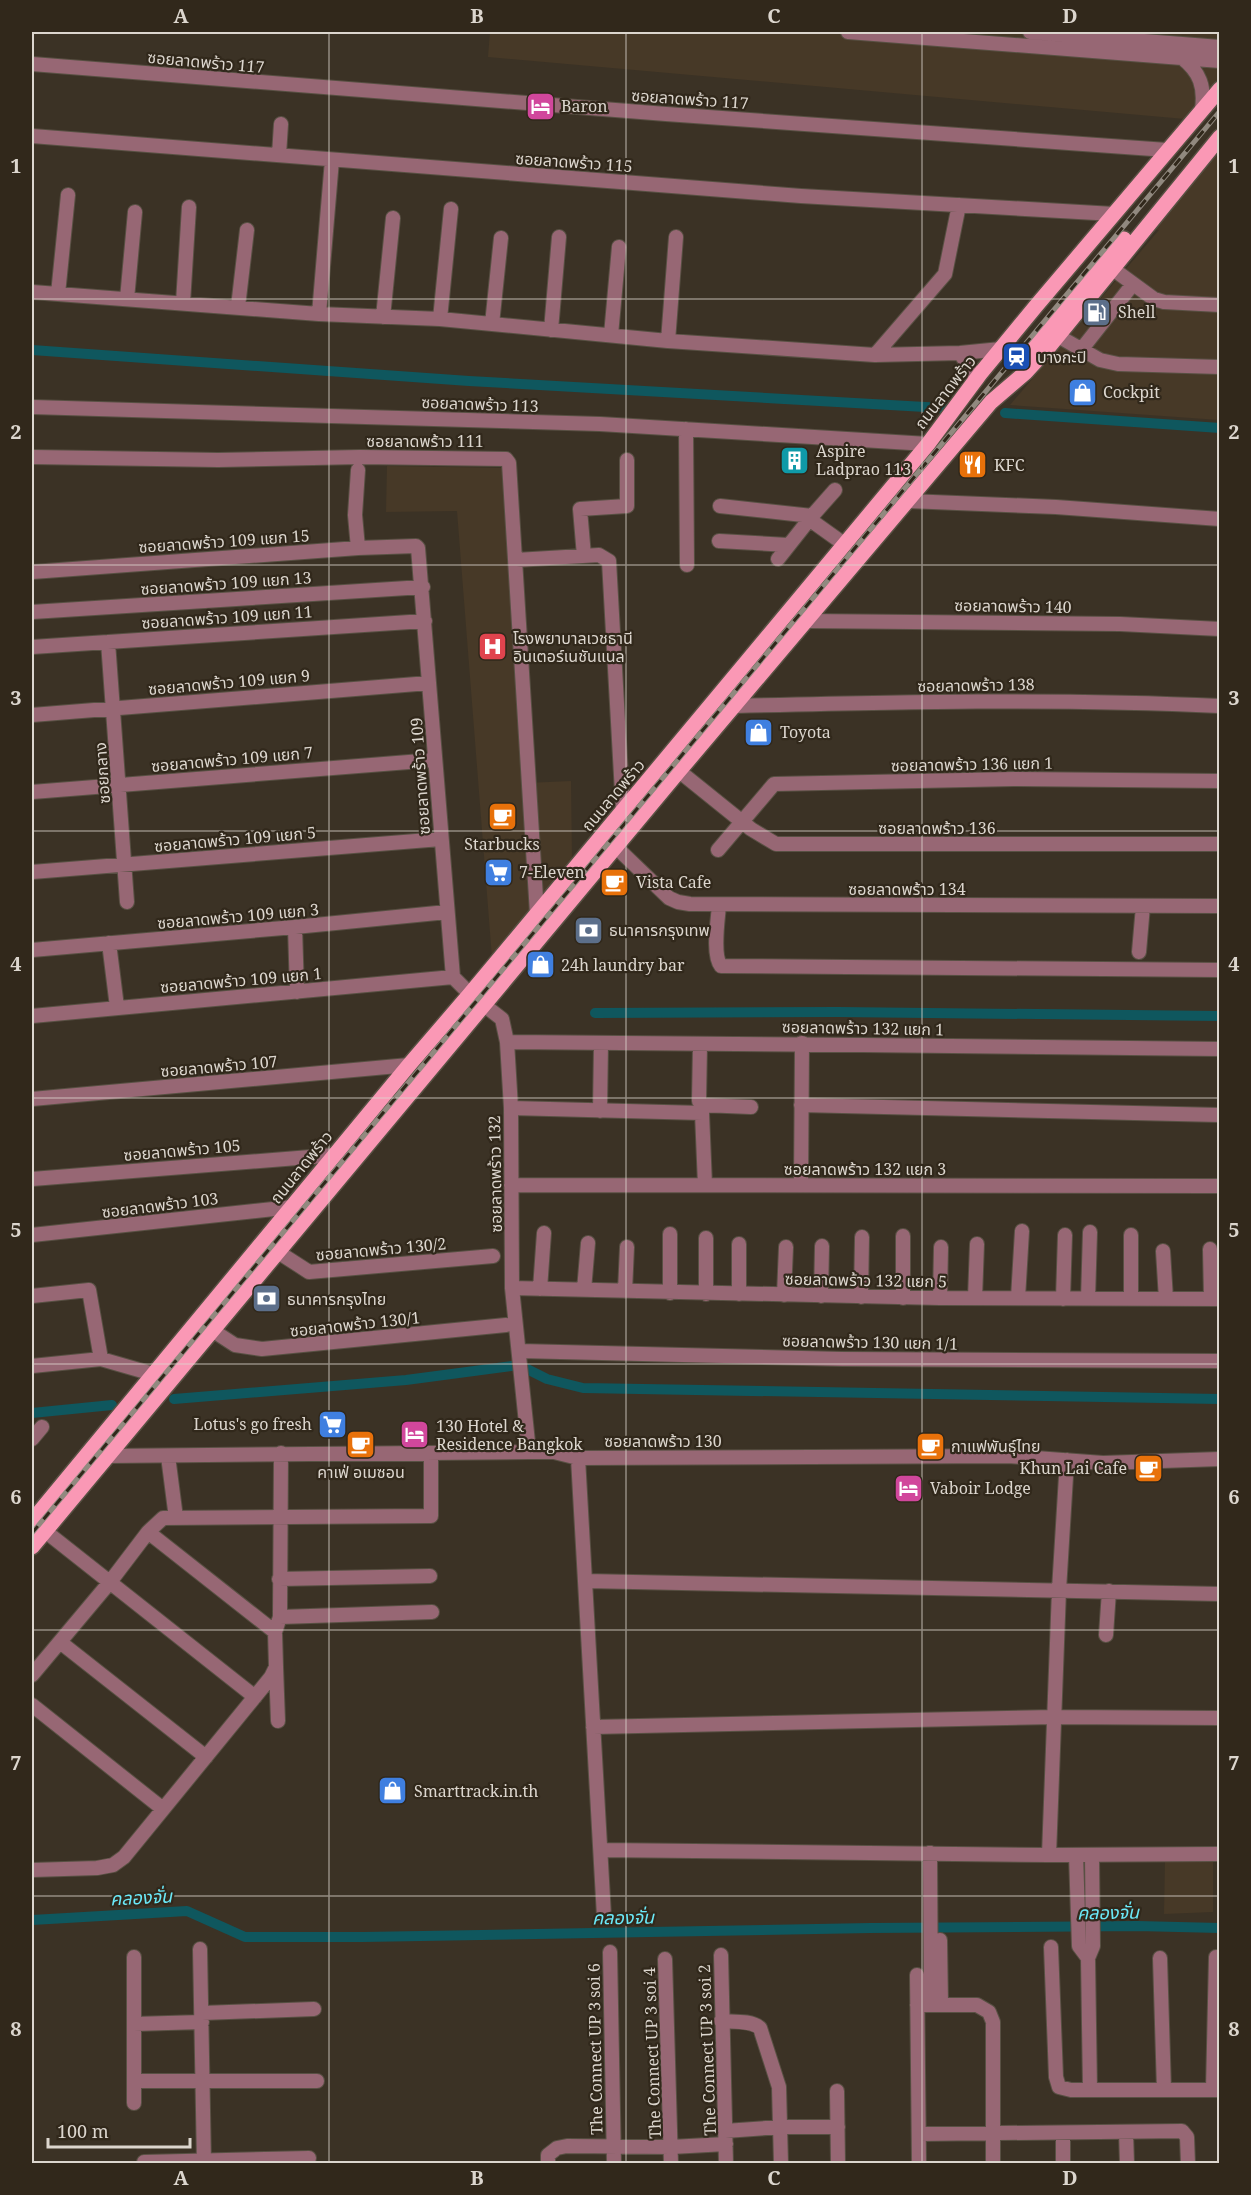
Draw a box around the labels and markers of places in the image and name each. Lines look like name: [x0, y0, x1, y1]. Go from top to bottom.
hotel icon: Baron: [524, 90, 556, 122]
place label: Baron: [561, 95, 608, 117]
fuel station icon: Shell: [1081, 296, 1113, 328]
place label: Shell: [1118, 301, 1155, 323]
station icon: บางกะปิ: [1000, 341, 1032, 373]
place label: บางกะปิ: [1037, 346, 1086, 368]
shop icon: Cockpit: [1066, 376, 1098, 408]
place label: Cockpit: [1103, 381, 1160, 403]
place label: Aspire Ladprao 113: [816, 440, 911, 480]
building icon: Aspire Ladprao 113: [779, 444, 811, 476]
restaurant icon: KFC: [957, 449, 989, 481]
place label: KFC: [994, 454, 1025, 476]
place label: โรงพยาบาลเวชธานี อินเตอร์เนชันแนล: [513, 627, 633, 667]
hospital icon: โรงพยาบาลเวชธานี อินเตอร์เนชันแนล: [476, 631, 508, 663]
shop icon: Toyota: [743, 716, 775, 748]
place label: Toyota: [780, 721, 831, 743]
cafe icon: Starbucks: [486, 800, 518, 832]
place label: Starbucks: [464, 833, 540, 855]
supermarket icon: 7-Eleven: [482, 856, 514, 888]
place label: 7-Eleven: [519, 861, 585, 883]
cafe icon: Vista Cafe: [599, 866, 631, 898]
place label: Vista Cafe: [636, 871, 711, 893]
bank icon: ธนาคารกรุงเทพ: [572, 914, 604, 946]
place label: ธนาคารกรุงเทพ: [609, 919, 710, 941]
shop icon: 24h laundry bar: [524, 949, 556, 981]
place label: 24h laundry bar: [561, 954, 685, 976]
bank icon: ธนาคารกรุงไทย: [250, 1283, 282, 1315]
place label: ธนาคารกรุงไทย: [287, 1288, 386, 1310]
supermarket icon: Lotus's go fresh: [317, 1408, 349, 1440]
place label: Lotus's go fresh: [194, 1413, 312, 1435]
place label: 130 Hotel & Residence Bangkok: [436, 1415, 583, 1455]
hotel icon: 130 Hotel & Residence Bangkok: [399, 1419, 431, 1451]
cafe icon: คาเฟ่ อเมซอน: [345, 1428, 377, 1460]
cafe icon: กาแฟพันธุ์ไทย: [914, 1430, 946, 1462]
place label: กาแฟพันธุ์ไทย: [951, 1435, 1041, 1457]
cafe icon: Khun Lai Cafe: [1132, 1452, 1164, 1484]
place label: Khun Lai Cafe: [1019, 1457, 1127, 1479]
place label: คาเฟ่ อเมซอน: [317, 1461, 405, 1483]
hotel icon: Vaboir Lodge: [893, 1472, 925, 1504]
place label: Vaboir Lodge: [930, 1477, 1031, 1499]
shop icon: Smarttrack.in.th: [377, 1775, 409, 1807]
place label: Smarttrack.in.th: [414, 1780, 538, 1802]

